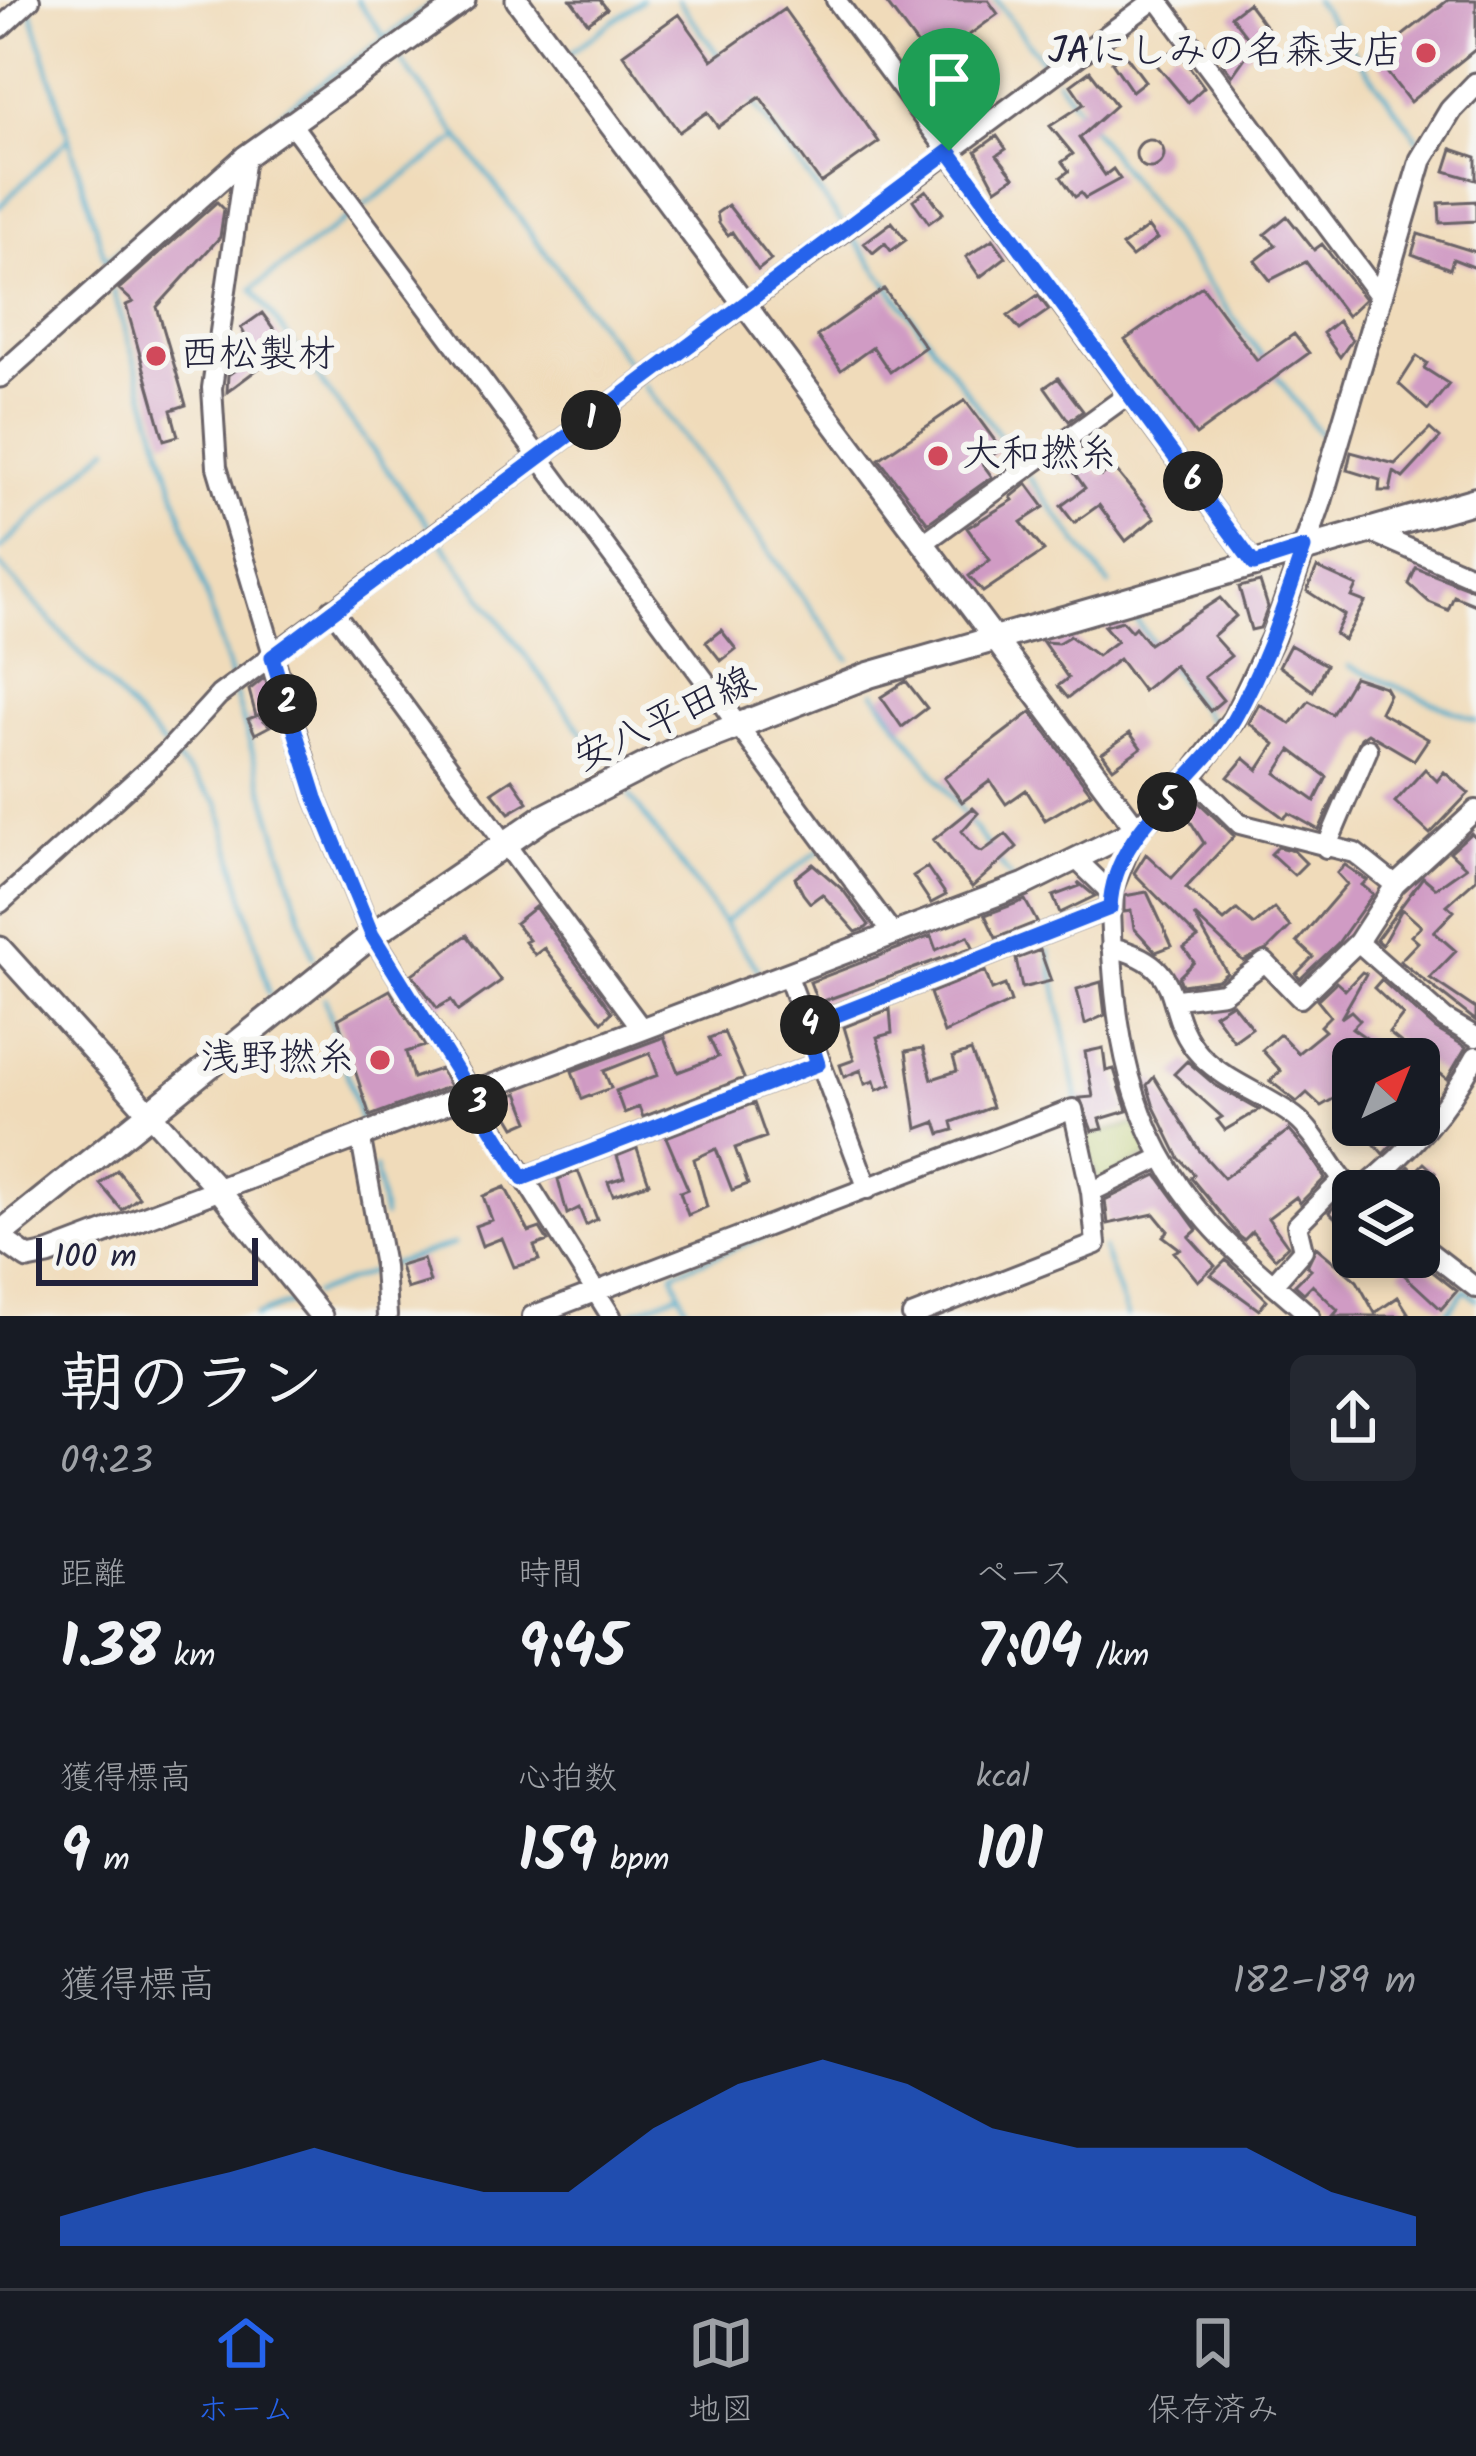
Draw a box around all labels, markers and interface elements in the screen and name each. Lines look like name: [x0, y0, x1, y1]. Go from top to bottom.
place label: JAにしみの名森支店: [1048, 22, 1402, 84]
pin: [898, 28, 1000, 151]
marker: JAにしみの名森支店: [1413, 40, 1439, 66]
icon: arrive: [916, 46, 982, 112]
place label: 西松製材: [180, 325, 336, 387]
marker: 西松製材: [143, 343, 169, 369]
pin: 1: [561, 390, 621, 450]
text: 1: [586, 393, 596, 446]
place label: 大和撚糸: [962, 425, 1118, 487]
marker: 大和撚糸: [925, 443, 951, 469]
pin: 6: [1163, 451, 1223, 511]
text: 6: [1184, 454, 1202, 507]
street label: 安八平田線: [564, 652, 766, 790]
pin: 2: [257, 674, 317, 734]
text: 2: [277, 677, 297, 730]
pin: 5: [1137, 772, 1197, 832]
text: 5: [1159, 775, 1175, 828]
pin: 4: [780, 995, 840, 1055]
text: 4: [801, 998, 819, 1051]
place label: 浅野撚糸: [200, 1029, 356, 1091]
north arrow: [1332, 1038, 1440, 1146]
map controls: [1332, 1038, 1440, 1278]
marker: 浅野撚糸: [367, 1047, 393, 1073]
pin: 3: [448, 1074, 508, 1134]
text: 3: [469, 1077, 487, 1130]
button: layers: [1332, 1170, 1440, 1278]
scale bar: [36, 1232, 258, 1285]
text: 100 m: [54, 1232, 137, 1285]
text: 朝のラン: [60, 1334, 324, 1439]
button: share: [1290, 1355, 1416, 1481]
text: 09:23: [60, 1432, 153, 1494]
text: 距離: [60, 1549, 126, 1602]
text: 時間: [518, 1549, 584, 1602]
text: ペース: [976, 1549, 1073, 1602]
text: 1.38: [60, 1602, 161, 1698]
text: 9:45: [518, 1602, 626, 1698]
text: 7:04: [976, 1602, 1083, 1698]
text: km: [161, 1631, 216, 1684]
text: /km: [1083, 1631, 1149, 1684]
text: kcal: [976, 1752, 1030, 1805]
text: 獲得標高: [60, 1753, 192, 1806]
text: 心拍数: [518, 1753, 617, 1806]
text: 101: [976, 1805, 1043, 1901]
text: 9: [60, 1806, 90, 1902]
text: 159: [518, 1806, 597, 1902]
text: m: [90, 1835, 130, 1888]
text: bpm: [597, 1835, 669, 1888]
text: 182–189 m: [1232, 1952, 1416, 2014]
text: 獲得標高: [60, 1956, 216, 2018]
tab: ホーム: [197, 2310, 294, 2438]
tab: 地図: [688, 2310, 754, 2438]
tab: 保存済み: [1147, 2310, 1279, 2438]

